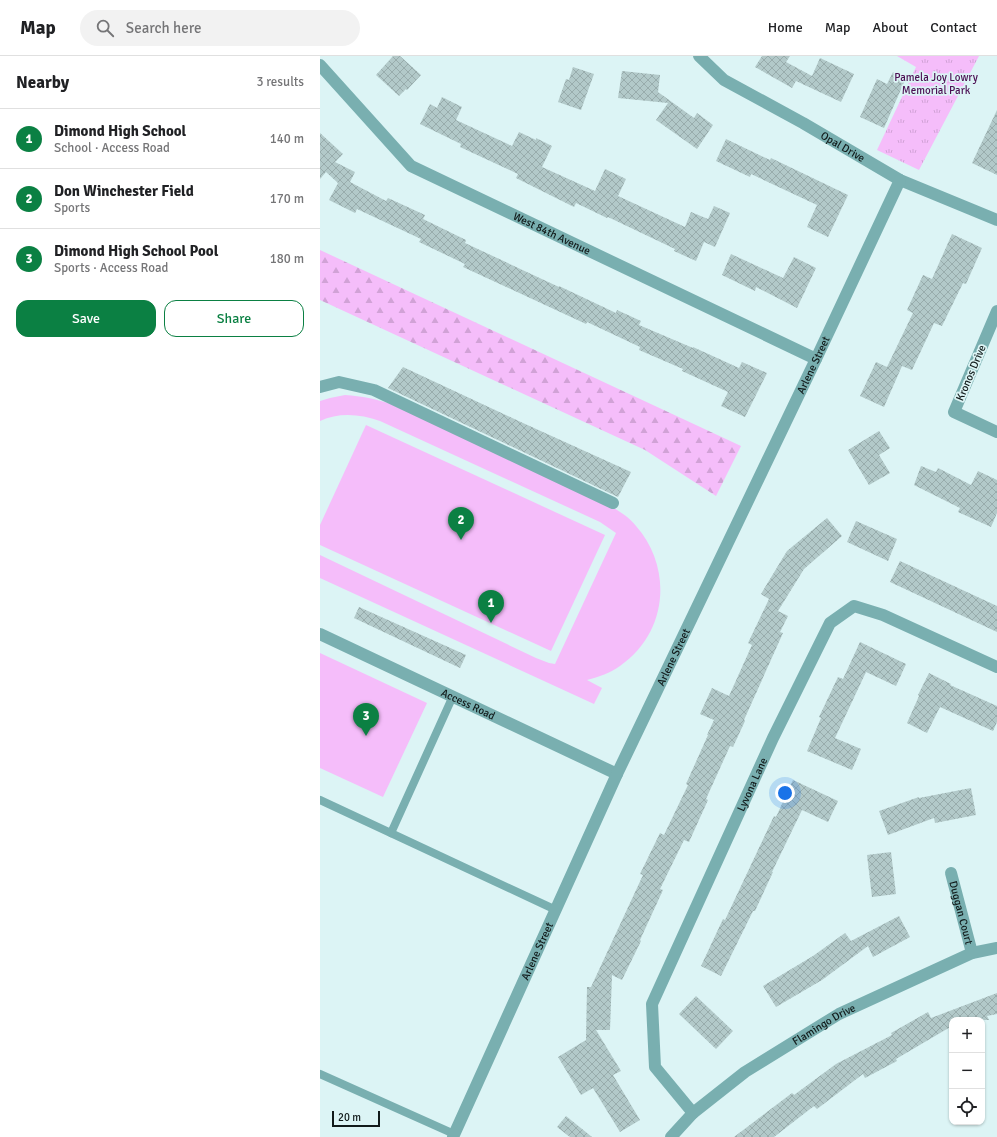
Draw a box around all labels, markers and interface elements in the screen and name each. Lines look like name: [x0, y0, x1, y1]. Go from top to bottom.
search box: [80, 10, 360, 46]
text: Map: [20, 16, 56, 40]
icon: search: [94, 17, 116, 39]
text: Search here: [126, 19, 201, 37]
text: Home: [768, 19, 803, 36]
text: Map: [825, 19, 850, 36]
text: About: [872, 19, 908, 36]
text: Contact: [930, 19, 977, 36]
park label: Pamela Joy Lowry Memorial Park: [894, 71, 979, 97]
text: Nearby: [16, 72, 69, 93]
text: 3 results: [256, 74, 304, 90]
text: Dimond High School: [54, 122, 186, 140]
street label: Opal Drive: [819, 128, 867, 165]
text: 1: [25, 131, 33, 147]
text: 140 m: [270, 131, 304, 147]
text: School · Access Road: [54, 140, 170, 156]
text: Don Winchester Field: [54, 182, 194, 200]
text: 2: [25, 191, 33, 207]
text: 170 m: [270, 191, 304, 207]
text: Sports: [54, 200, 90, 216]
street label: West 84th Avenue: [511, 209, 593, 257]
text: Dimond High School Pool: [54, 242, 218, 260]
text: 3: [25, 251, 33, 267]
text: 180 m: [270, 251, 304, 267]
text: Sports · Access Road: [54, 260, 168, 276]
button: Save: [16, 300, 156, 337]
button: Share: [164, 300, 304, 337]
street label: Arlene Street: [794, 334, 832, 396]
street label: Kronos Drive: [953, 343, 989, 403]
pin: 2: [448, 507, 474, 540]
pin: 1: [478, 590, 504, 623]
street label: Arlene Street: [654, 626, 692, 688]
street label: Access Road: [439, 686, 498, 722]
pin: 3: [353, 703, 379, 736]
street label: Lyvona Lane: [734, 755, 770, 813]
your location: [775, 783, 795, 803]
street label: Duggan Court: [947, 879, 976, 946]
street label: Arlene Street: [518, 920, 556, 982]
street label: Flamingo Drive: [790, 1001, 857, 1048]
map controls: [949, 1017, 985, 1125]
button: +: [949, 1017, 985, 1053]
button: −: [949, 1053, 985, 1089]
button: locate: [949, 1089, 985, 1125]
scale bar: [332, 1109, 380, 1128]
text: 20 m: [338, 1111, 361, 1124]

